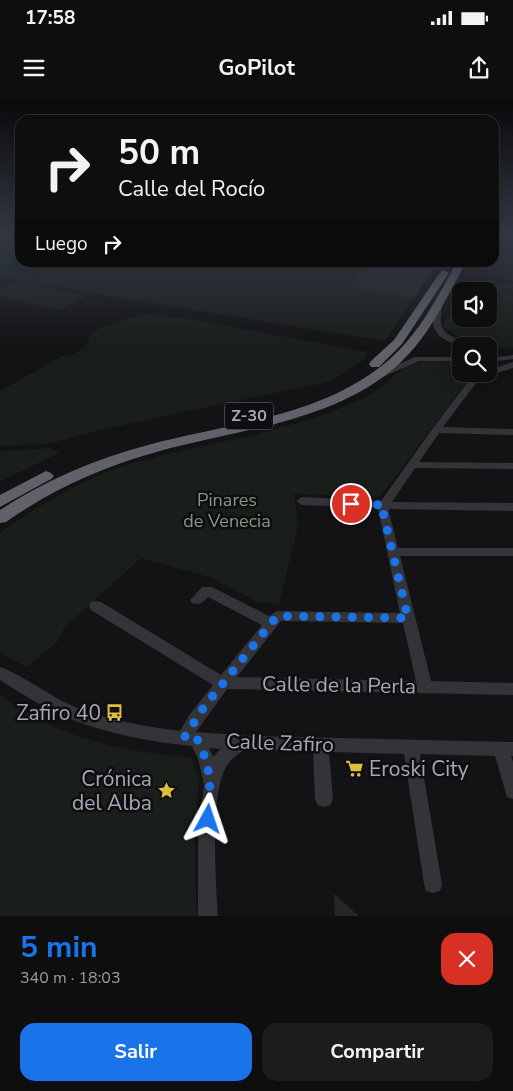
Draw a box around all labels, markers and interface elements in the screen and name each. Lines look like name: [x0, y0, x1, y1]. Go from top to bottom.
text: 17:58: [25, 5, 75, 31]
text: GoPilot: [218, 53, 295, 83]
icon: menu: [20, 54, 48, 82]
icon: share: [465, 54, 493, 82]
text: 50 m: [118, 129, 200, 176]
icon: right: [35, 135, 100, 200]
text: Calle del Rocío: [118, 174, 265, 204]
icon: right: [98, 230, 126, 258]
text: Luego: [35, 231, 88, 257]
map controls: [452, 282, 497, 382]
button: sound: [452, 282, 497, 327]
button: search: [452, 337, 497, 382]
road number: Z-30: [225, 402, 273, 430]
pin: [330, 483, 372, 525]
park label: Pinares de Venecia: [183, 488, 271, 533]
icon: arrive: [337, 490, 365, 518]
street label: Calle de la Perla: [262, 670, 416, 700]
place label: Zafiro 40: [16, 699, 101, 727]
bus stop icon: Zafiro 40: [105, 703, 125, 723]
street label: Calle Zafiro: [226, 727, 334, 759]
place label: Eroski City: [369, 755, 469, 783]
supermarket icon: Eroski City: [345, 759, 365, 779]
place label: Crónica del Alba: [72, 765, 152, 817]
place icon: Crónica del Alba: [156, 781, 176, 801]
position arrow: [181, 792, 233, 844]
text: 5 min: [20, 927, 98, 968]
button: close: [441, 933, 493, 985]
text: 340 m · 18:03: [20, 967, 121, 989]
button: Salir: [20, 1023, 252, 1081]
button: Compartir: [262, 1023, 493, 1081]

